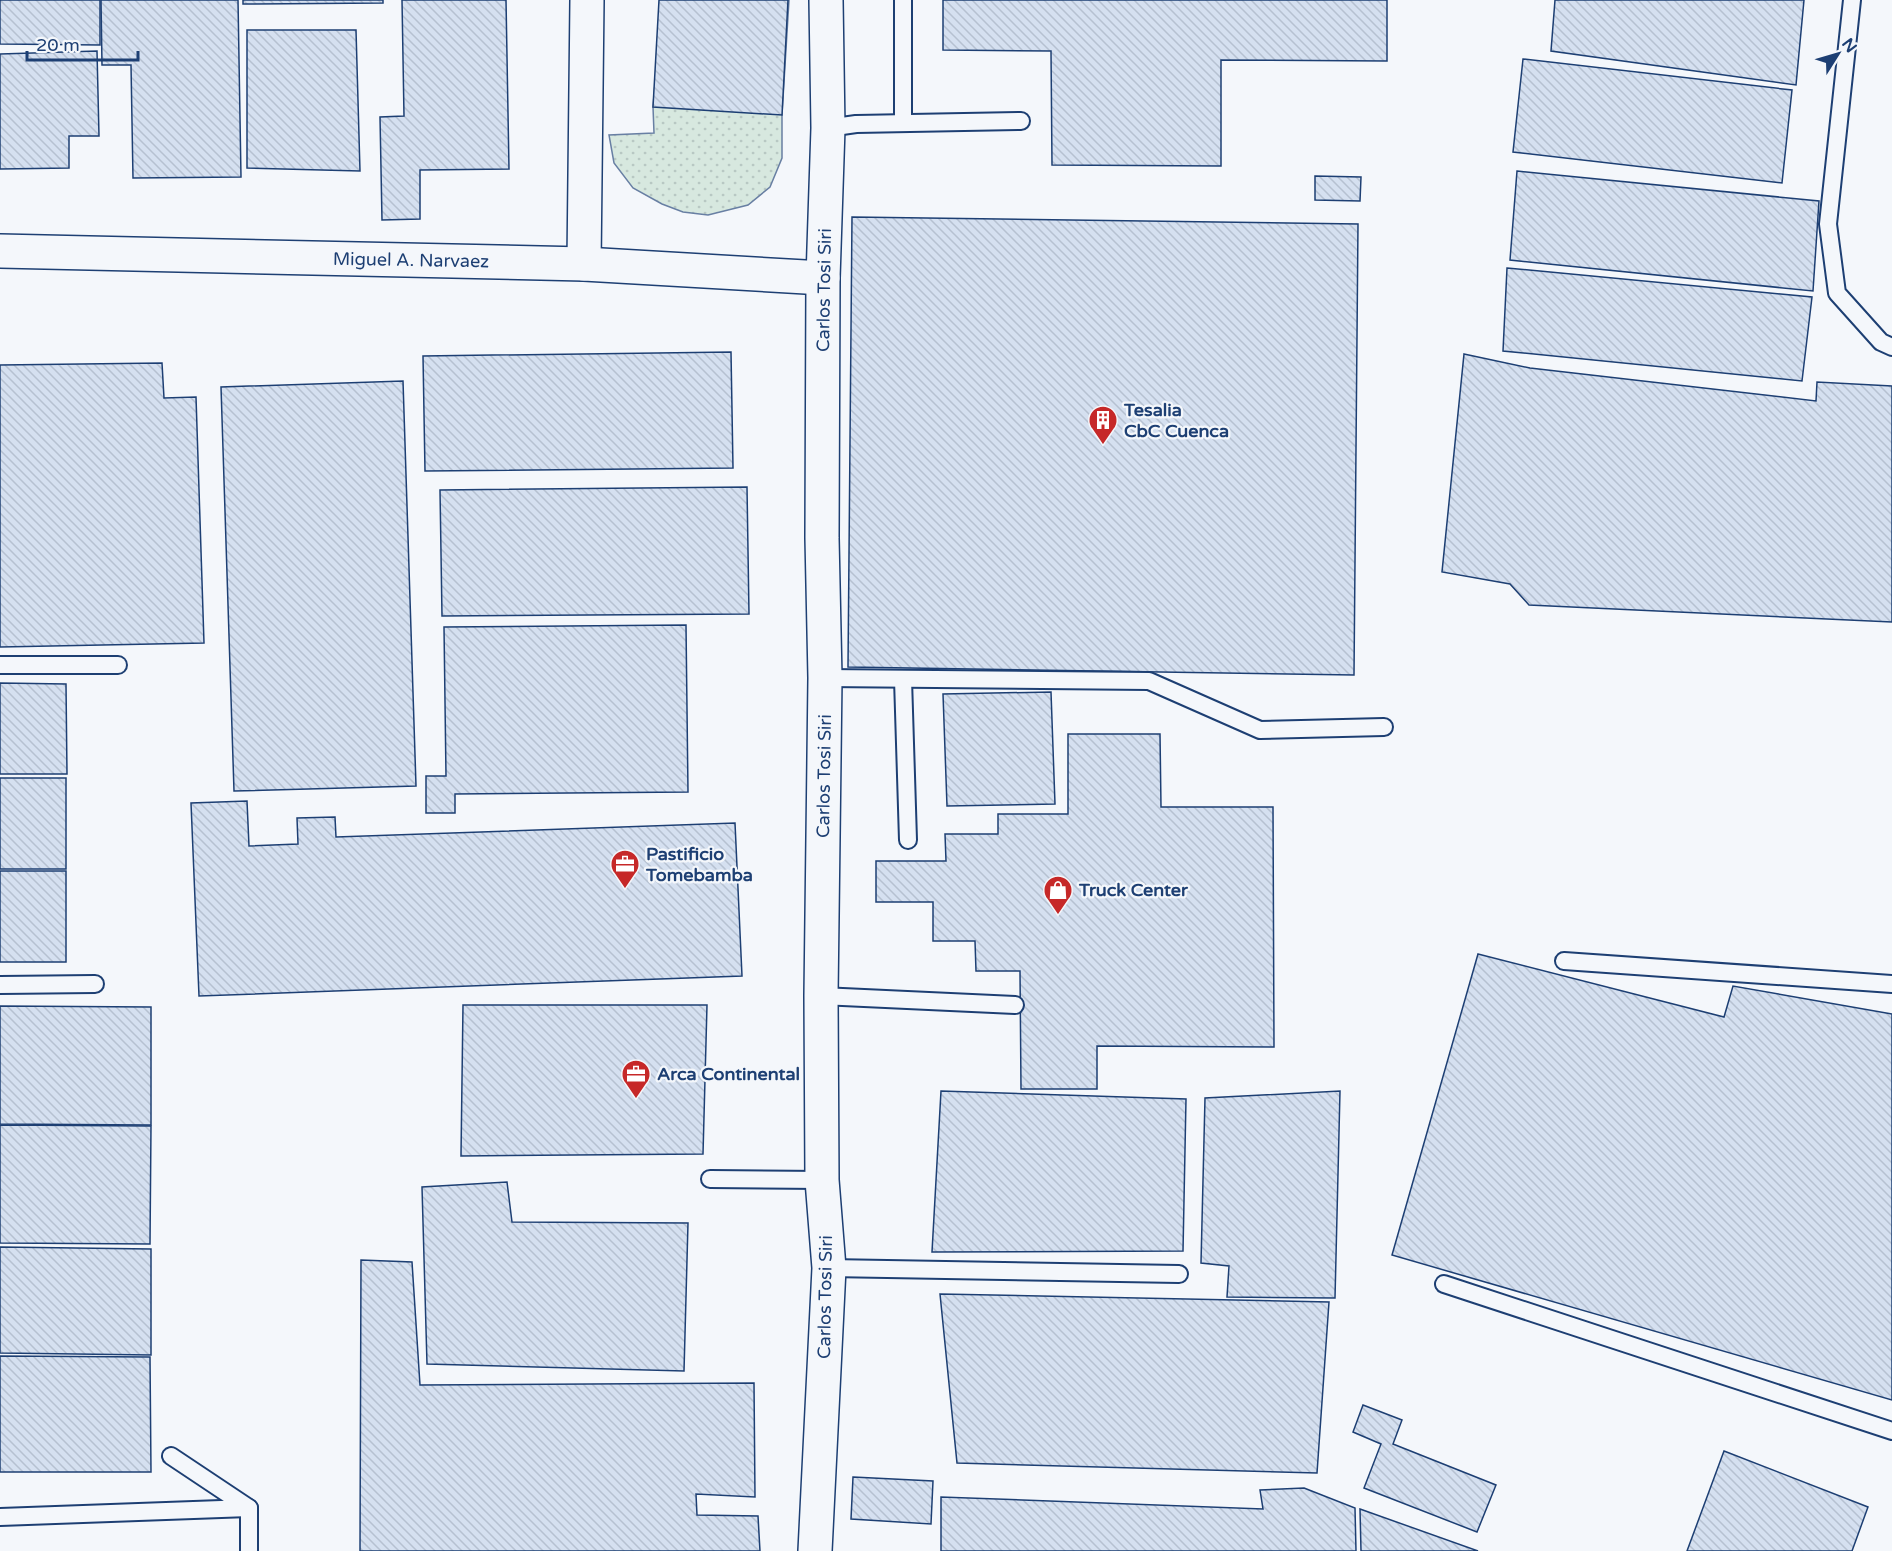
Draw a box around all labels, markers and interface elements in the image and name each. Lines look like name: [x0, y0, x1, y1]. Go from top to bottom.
scale bar: [27, 24, 138, 62]
north arrow: [1808, 24, 1868, 84]
text: 20 m: [36, 34, 80, 56]
text: N: [1837, 34, 1861, 57]
street label: Carlos Tosi Siri: [812, 228, 836, 352]
street label: Miguel A. Narvaez: [333, 248, 489, 272]
place label: Tesalia CbC Cuenca: [1123, 399, 1229, 442]
building icon: Tesalia CbC Cuenca: [1087, 404, 1119, 446]
street label: Carlos Tosi Siri: [812, 714, 836, 838]
place label: Pastificio Tomebamba: [645, 843, 753, 886]
office icon: Pastificio Tomebamba: [609, 848, 641, 890]
shop icon: Truck Center: [1042, 874, 1074, 916]
place label: Truck Center: [1078, 879, 1189, 901]
office icon: Arca Continental: [620, 1058, 652, 1100]
place label: Arca Continental: [657, 1063, 800, 1085]
street label: Carlos Tosi Siri: [813, 1235, 837, 1359]

